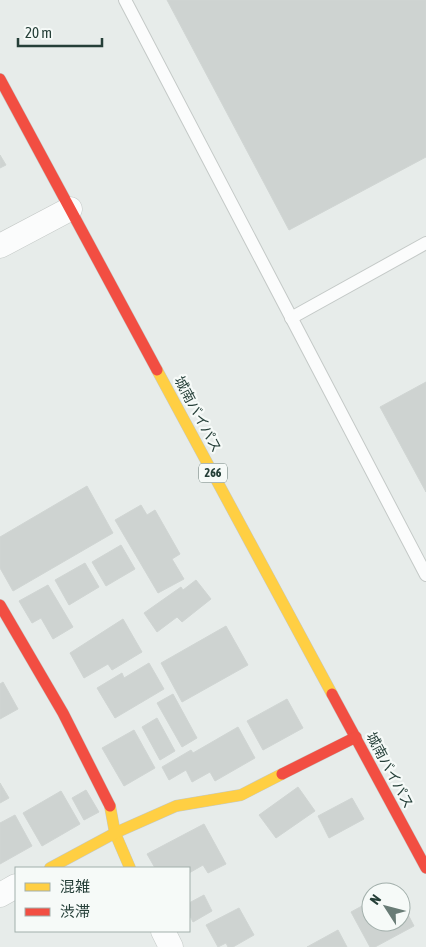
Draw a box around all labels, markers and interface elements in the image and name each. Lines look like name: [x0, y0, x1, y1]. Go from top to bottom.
scale bar: [18, 15, 101, 47]
text: 20 m: [25, 24, 52, 41]
street label: 城南バイパス: [171, 373, 225, 455]
road number: 266: [199, 463, 227, 482]
street label: 城南バイパス: [363, 729, 417, 811]
legend: [15, 867, 190, 932]
text: 混雑: [60, 878, 90, 895]
north arrow: [361, 882, 411, 932]
text: N: [367, 891, 384, 907]
text: 渋滞: [60, 903, 90, 920]

